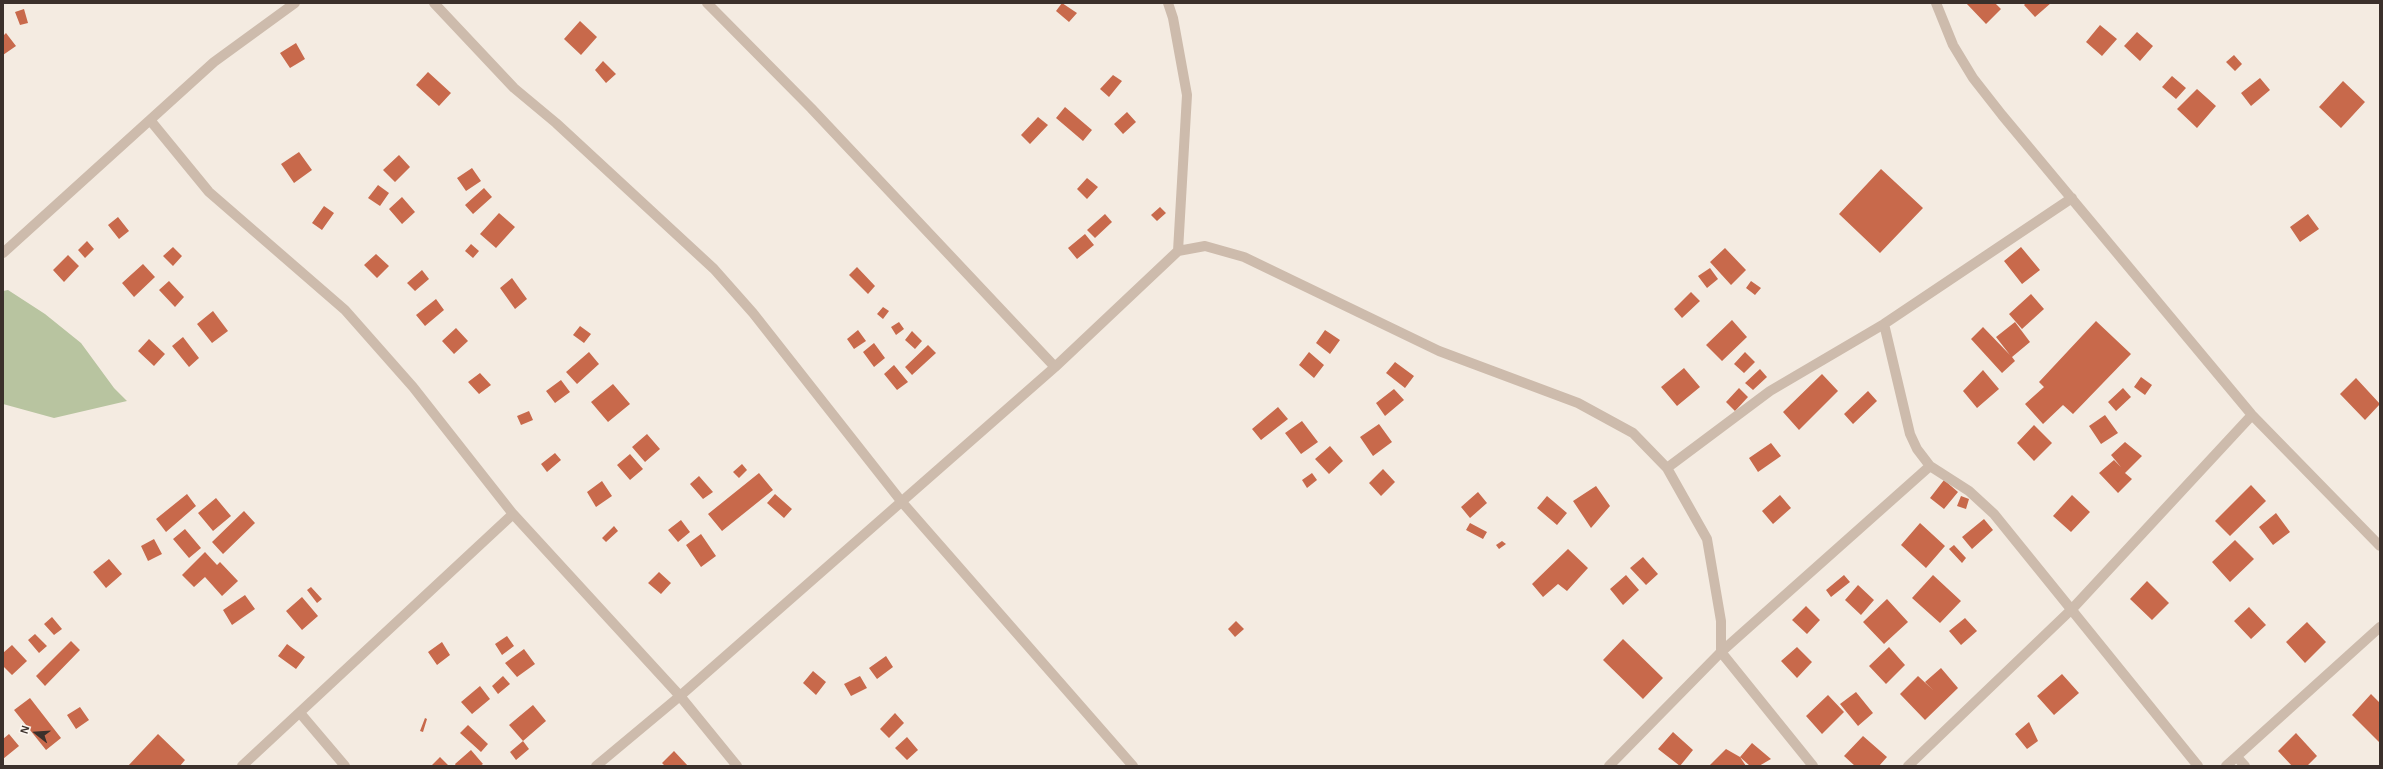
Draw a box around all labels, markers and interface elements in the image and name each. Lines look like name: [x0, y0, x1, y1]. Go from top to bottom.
north arrow: [16, 713, 56, 753]
text: N: [18, 724, 31, 735]

